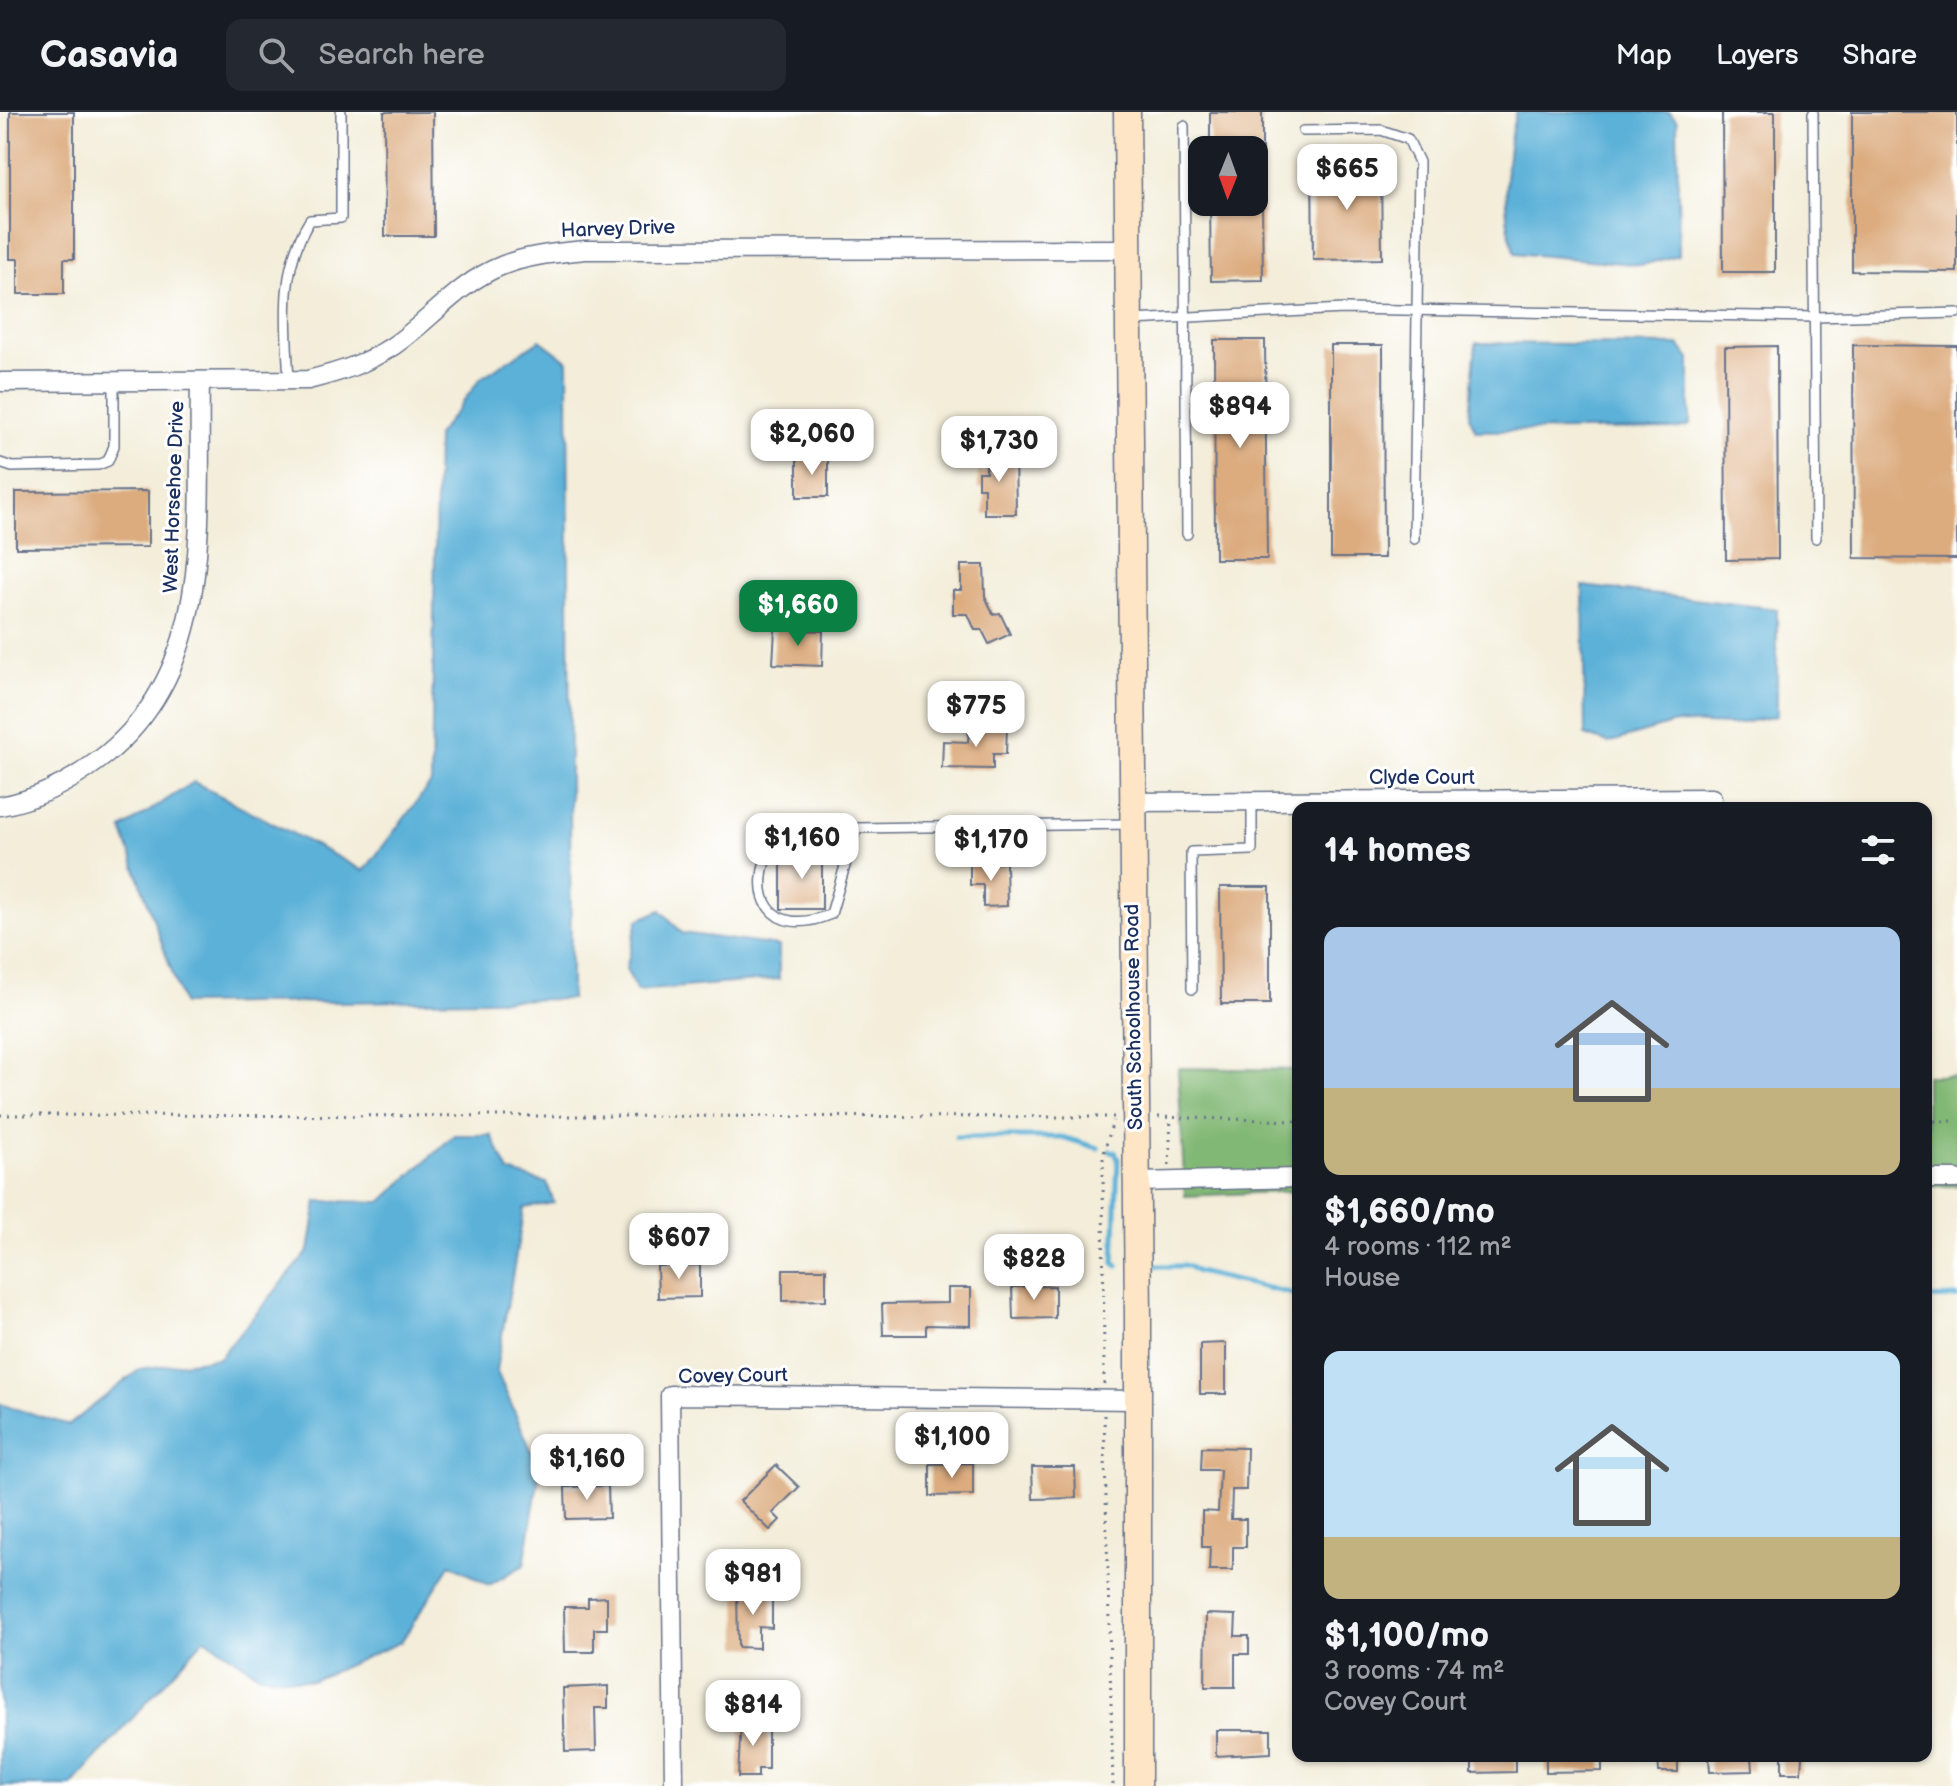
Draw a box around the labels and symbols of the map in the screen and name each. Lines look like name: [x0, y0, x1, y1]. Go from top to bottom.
north arrow: [1188, 136, 1268, 216]
pin: $665: [1300, 144, 1394, 212]
street label: Harvey Drive: [560, 215, 676, 243]
pin: $894: [1193, 382, 1287, 450]
street label: West Horsehoe Drive: [159, 400, 189, 593]
pin: $2,060: [747, 409, 877, 477]
pin: $1,730: [934, 416, 1064, 484]
pin: $1,660: [733, 580, 863, 648]
pin: $775: [929, 681, 1023, 749]
street label: Clyde Court: [1369, 766, 1475, 790]
pin: $1,160: [737, 813, 867, 881]
pin: $1,170: [926, 815, 1056, 883]
street label: South Schoolhouse Road: [1120, 904, 1148, 1130]
pin: $607: [632, 1213, 726, 1281]
pin: $828: [987, 1234, 1081, 1302]
street label: Covey Court: [678, 1363, 788, 1389]
pin: $1,100: [887, 1412, 1017, 1480]
pin: $1,160: [522, 1434, 652, 1502]
pin: $981: [706, 1549, 800, 1617]
pin: $814: [706, 1680, 800, 1748]

